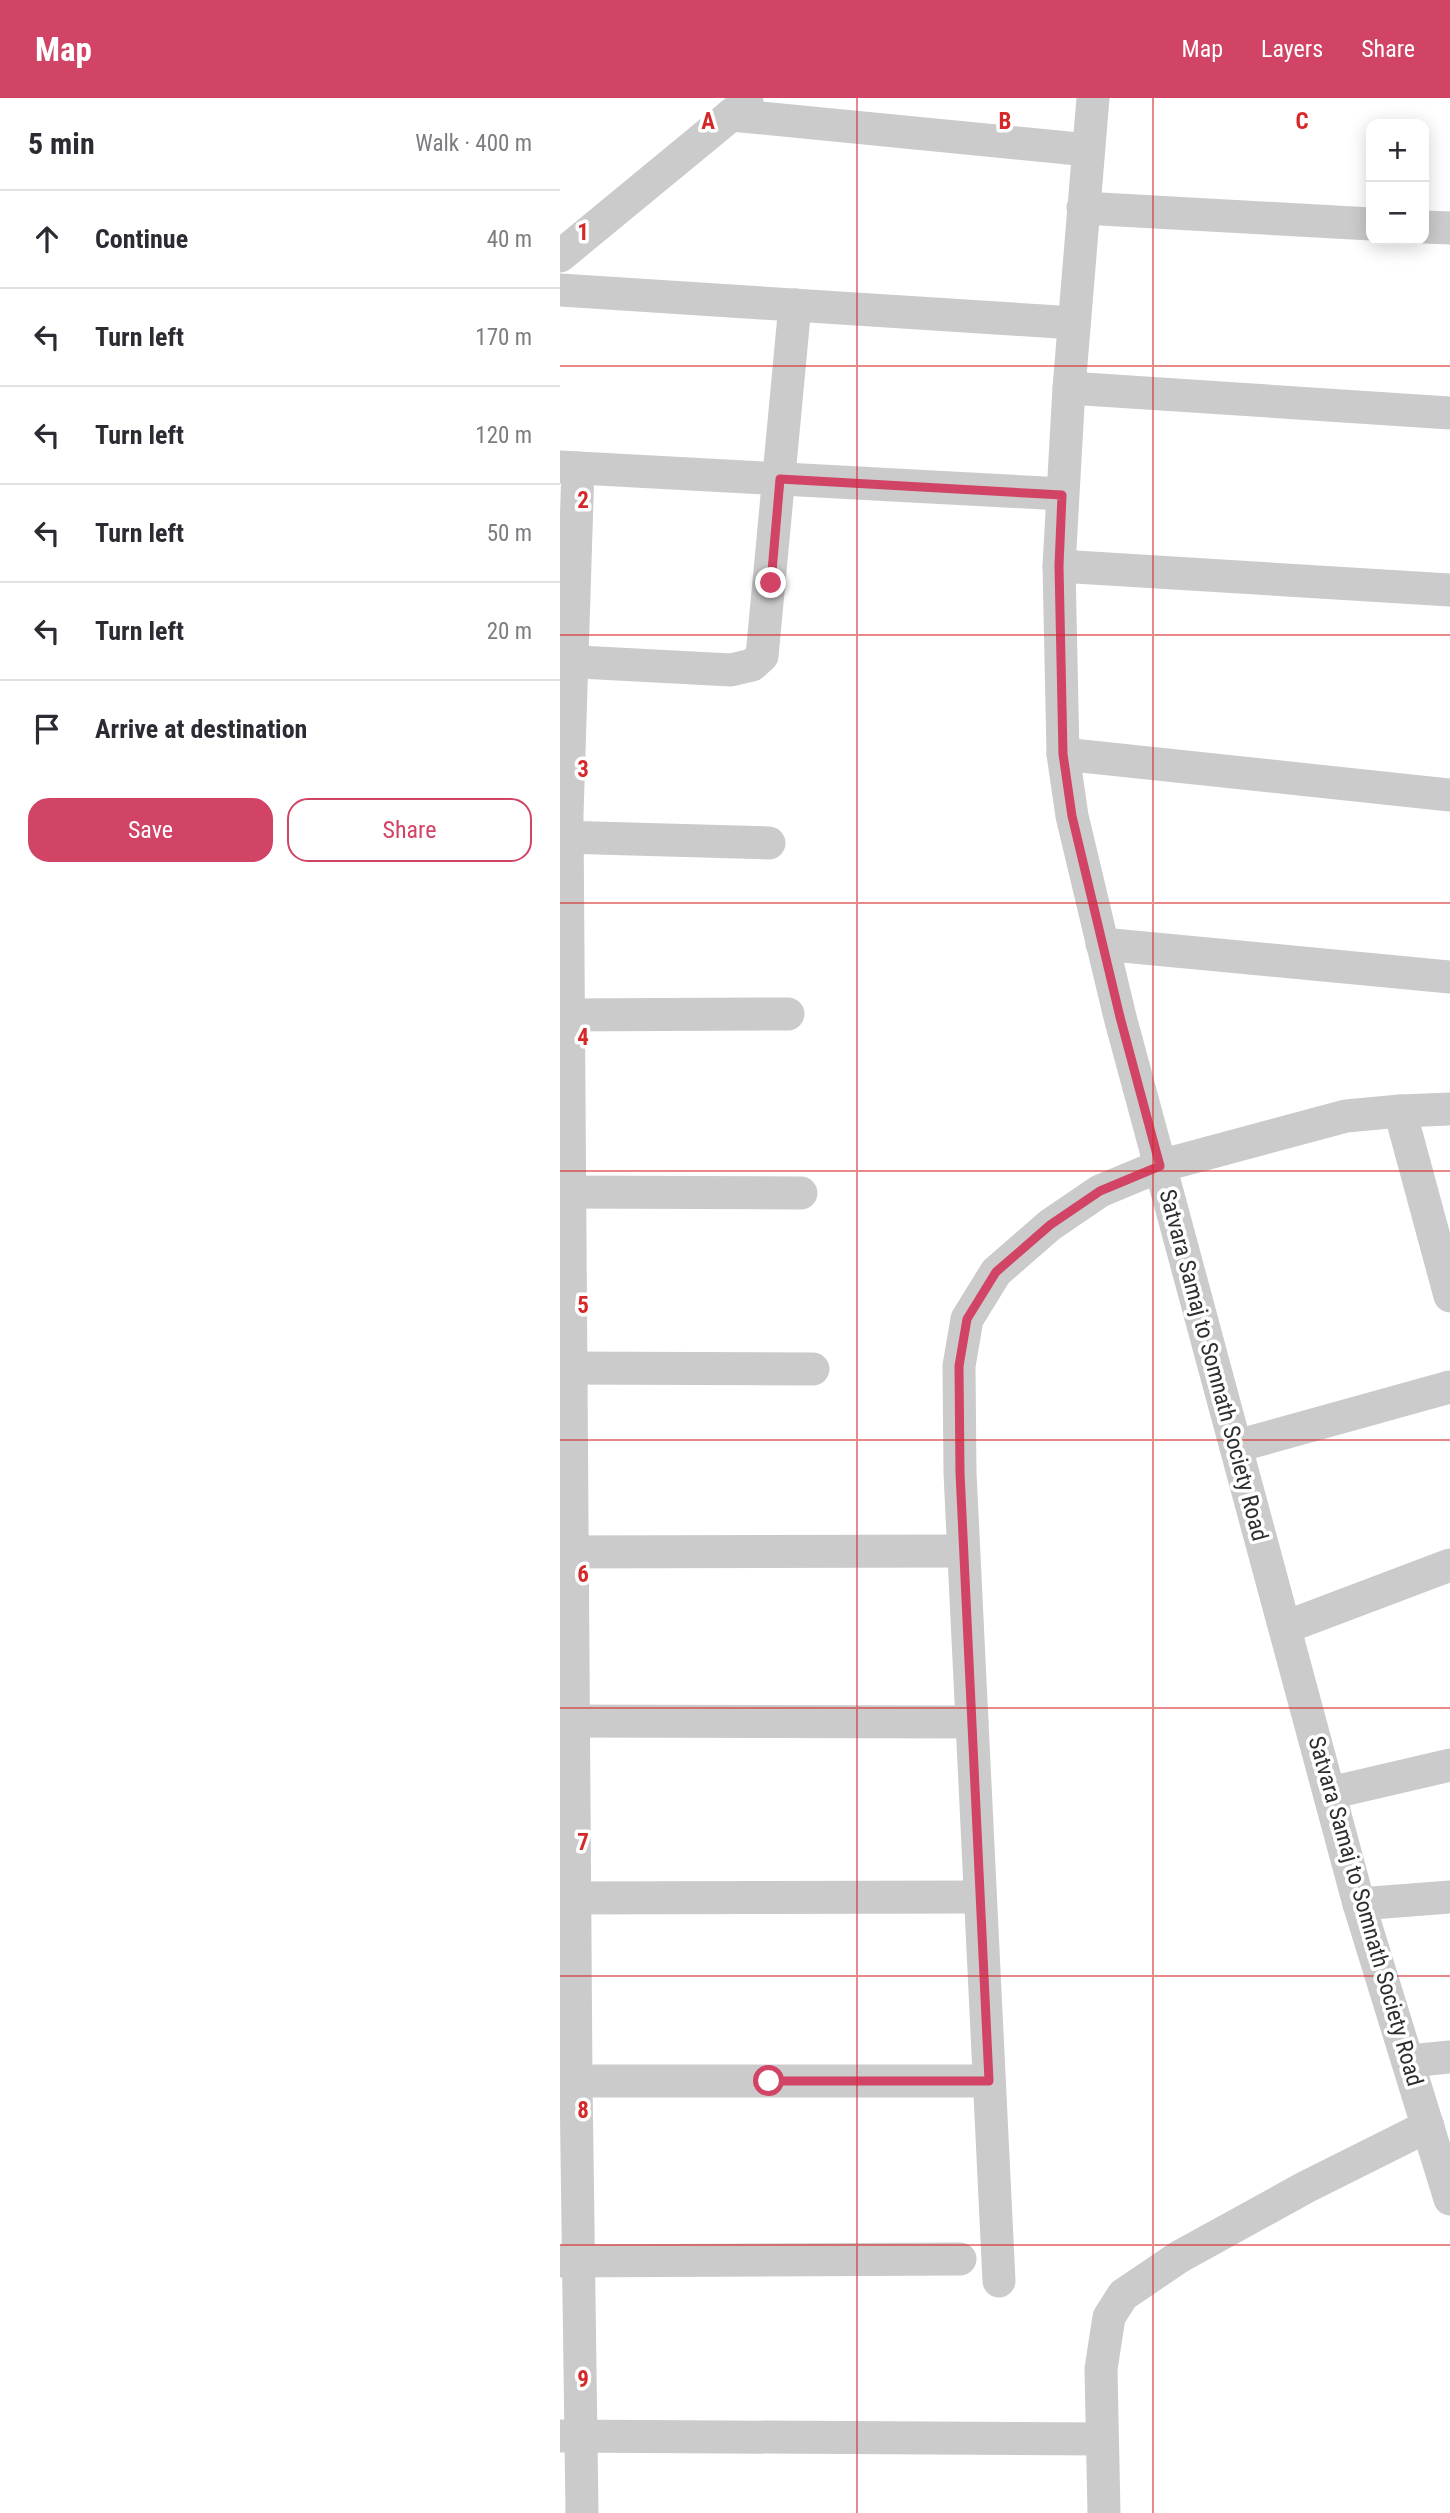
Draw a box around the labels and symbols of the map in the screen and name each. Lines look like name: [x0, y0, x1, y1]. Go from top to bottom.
text: A: [701, 108, 715, 135]
text: B: [999, 108, 1011, 135]
text: C: [1295, 108, 1309, 135]
text: 1: [577, 219, 589, 246]
text: 2: [577, 487, 589, 514]
route end: [755, 567, 786, 598]
text: 3: [577, 756, 589, 783]
text: 4: [577, 1024, 589, 1051]
street label: Satvara Samaj to Somnath Society Road: [1154, 1187, 1273, 1544]
text: 5: [577, 1292, 589, 1319]
text: 6: [577, 1561, 589, 1588]
street label: Satvara Samaj to Somnath Society Road: [1303, 1733, 1428, 2089]
text: 7: [577, 1829, 589, 1856]
route start: [753, 2065, 784, 2096]
text: 8: [577, 2097, 589, 2124]
text: 9: [577, 2366, 589, 2393]

